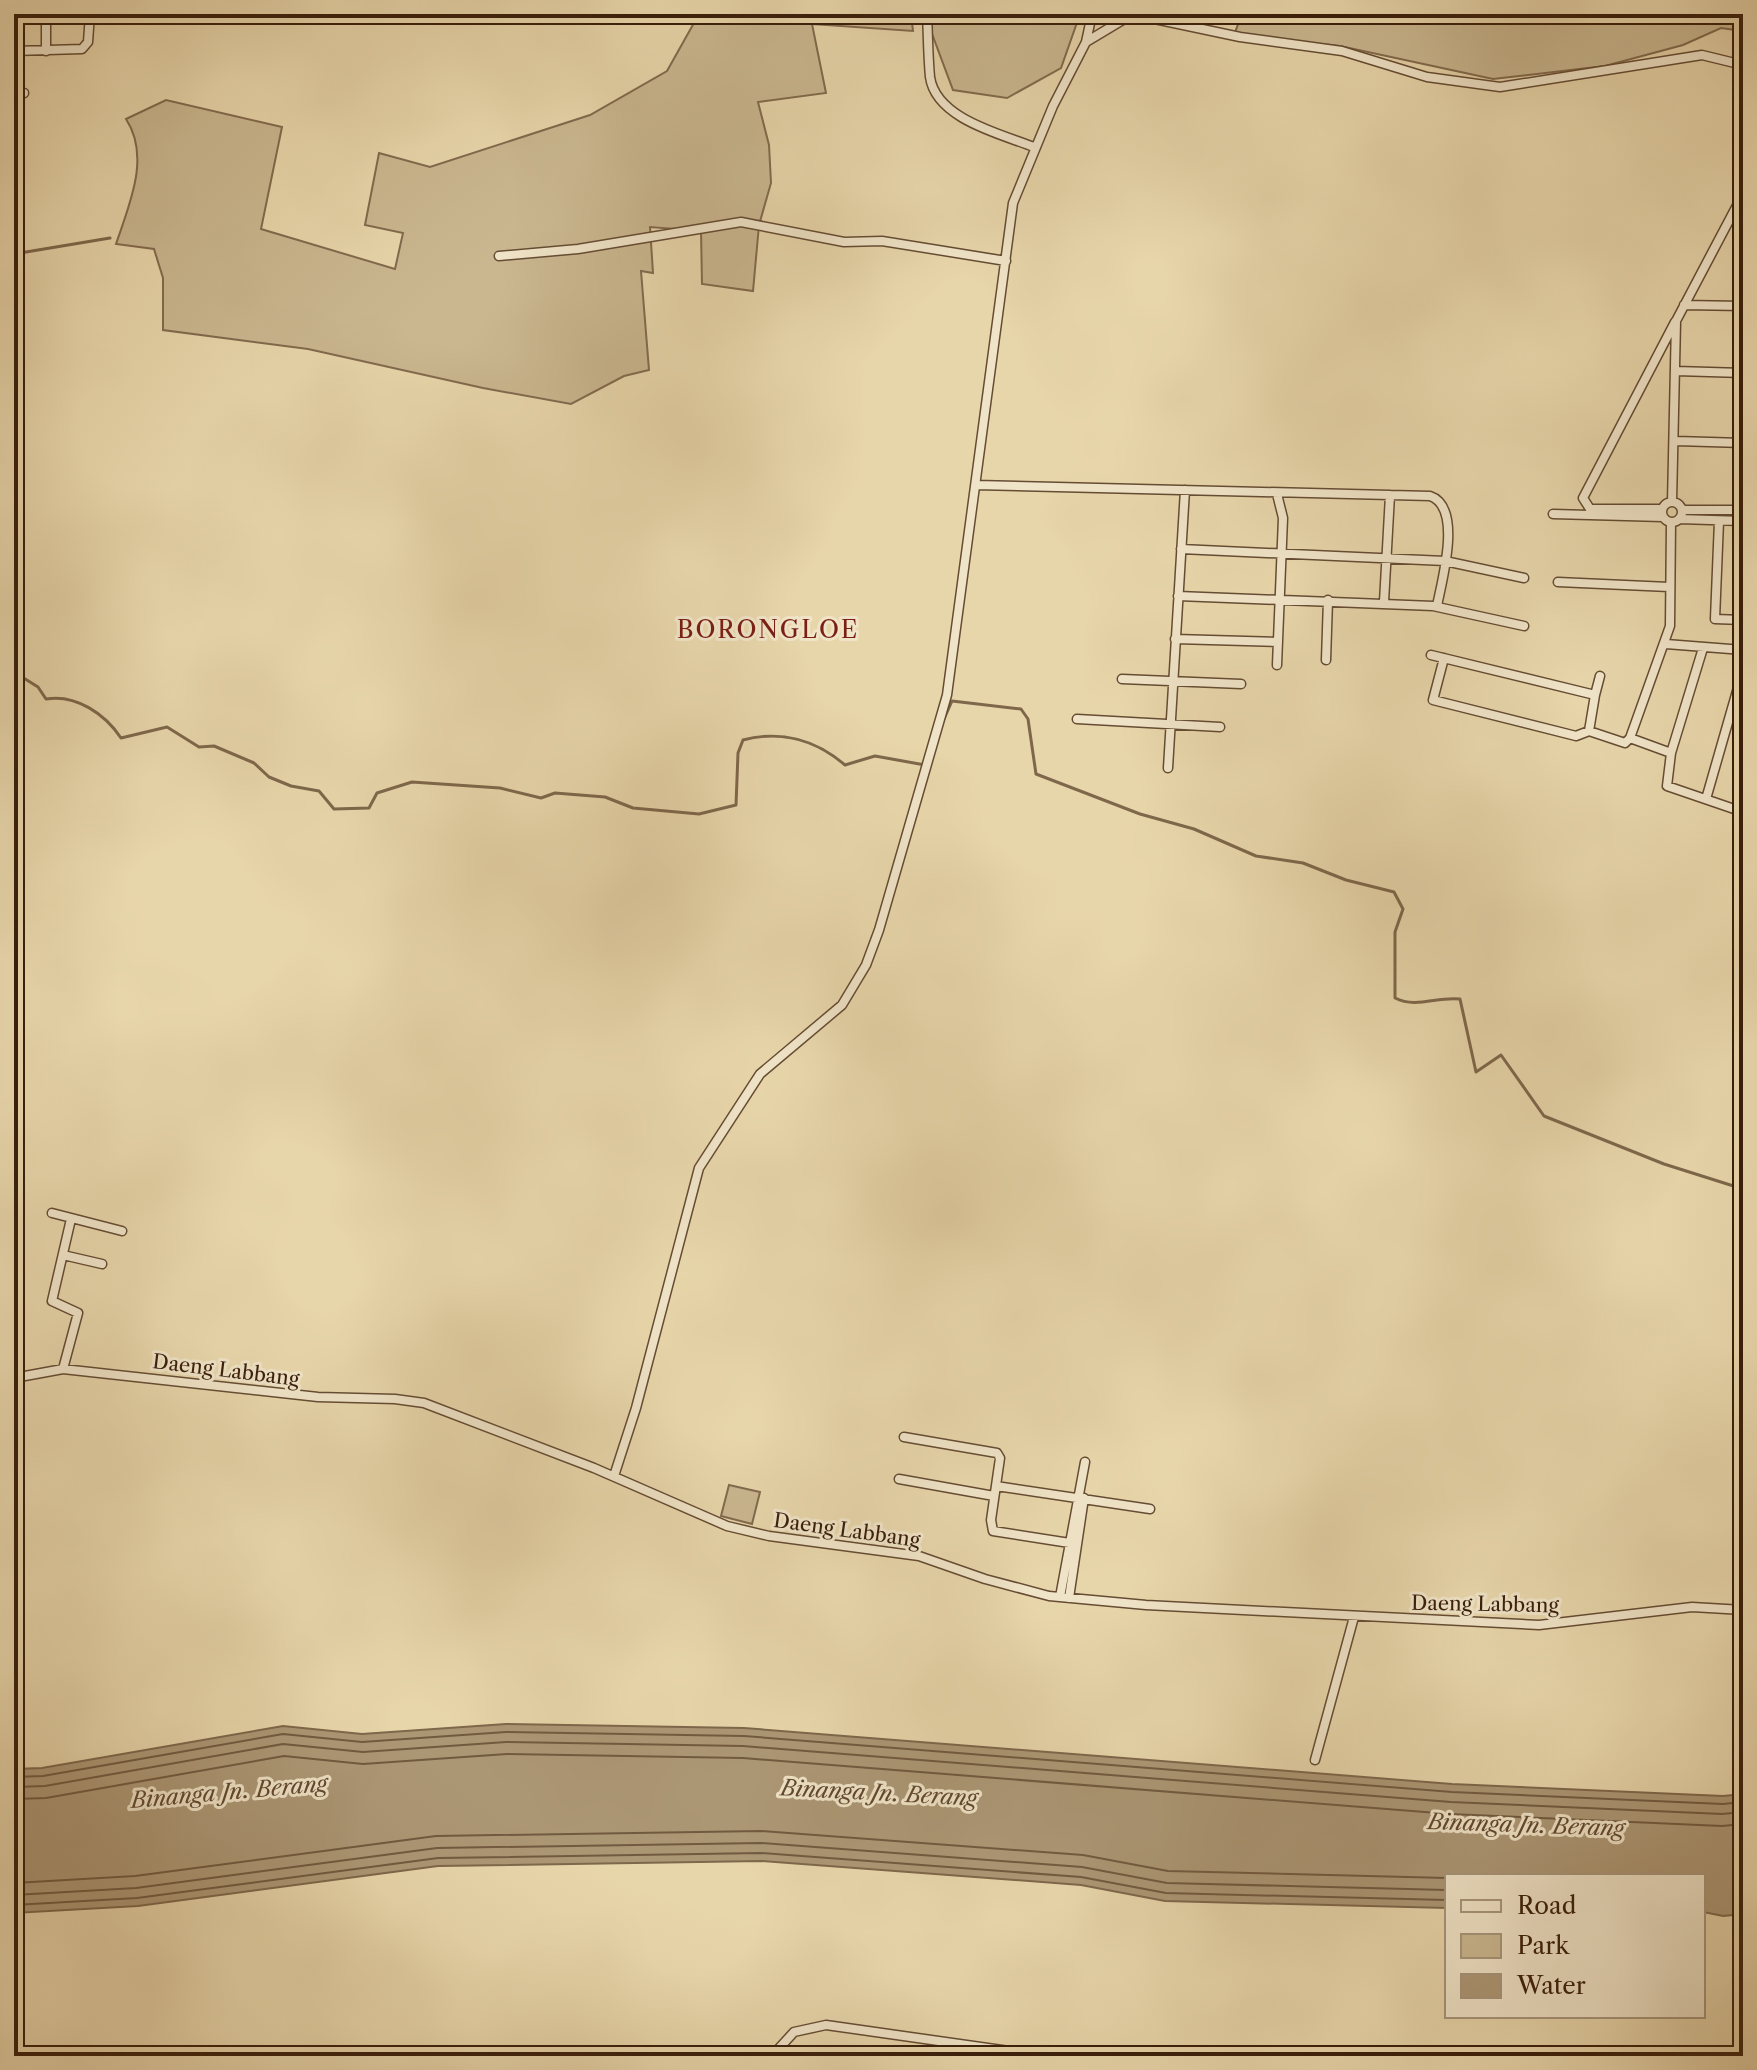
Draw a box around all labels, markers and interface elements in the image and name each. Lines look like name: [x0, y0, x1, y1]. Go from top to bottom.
district label: BORONGLOE: [677, 615, 859, 644]
street label: Daeng Labbang: [151, 1349, 301, 1391]
street label: Daeng Labbang: [772, 1508, 922, 1552]
street label: Daeng Labbang: [1411, 1591, 1560, 1617]
water label: Binanga Jn. Berang: [128, 1770, 330, 1814]
water label: Binanga Jn. Berang: [778, 1774, 980, 1812]
water label: Binanga Jn. Berang: [1425, 1808, 1627, 1842]
legend: [1445, 1874, 1705, 2018]
text: Road: [1517, 1891, 1577, 1920]
text: Park: [1517, 1931, 1570, 1960]
text: Water: [1516, 1971, 1586, 2000]

